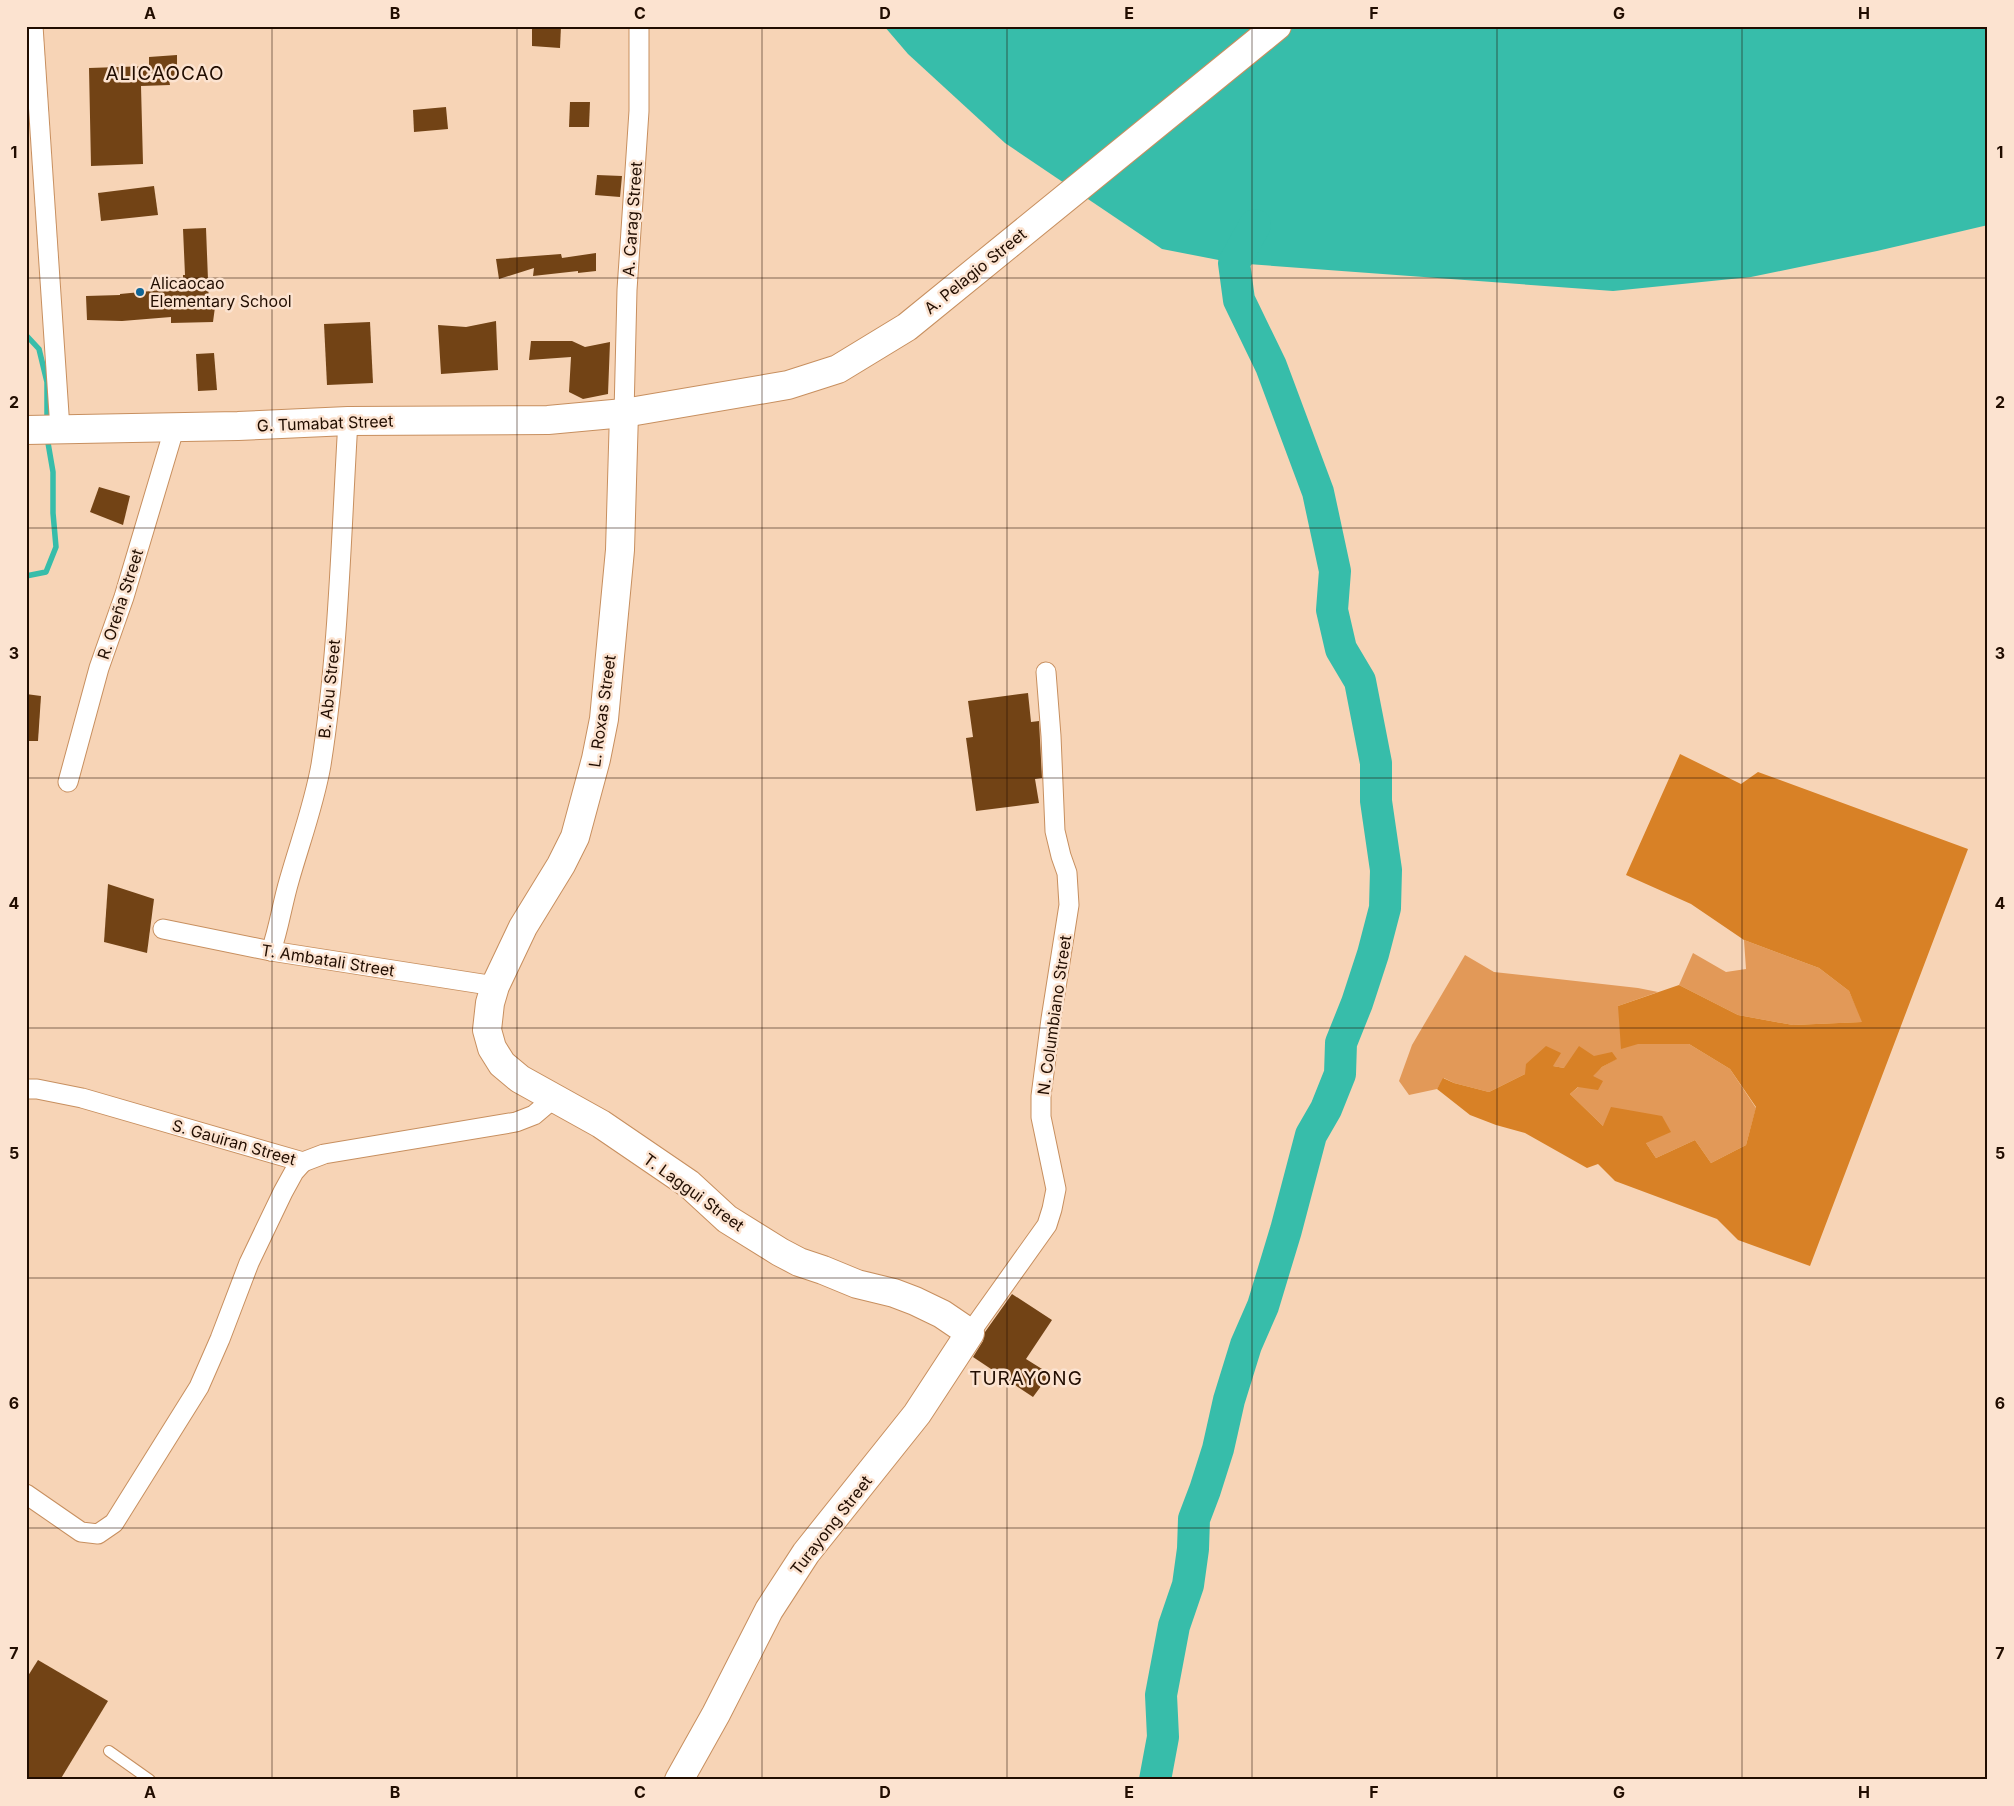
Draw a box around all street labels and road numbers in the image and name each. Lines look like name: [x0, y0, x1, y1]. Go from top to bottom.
street label: A. Carag Street: [618, 161, 646, 277]
street label: A. Pelagio Street: [920, 224, 1030, 318]
street label: G. Tumabat Street: [256, 411, 394, 435]
street label: R. Oreña Street: [93, 546, 147, 662]
street label: B. Abu Street: [314, 638, 344, 740]
street label: L. Roxas Street: [584, 654, 620, 768]
street label: N. Columbiano Street: [1033, 934, 1075, 1096]
street label: T. Ambatali Street: [260, 940, 396, 980]
street label: S. Gauiran Street: [170, 1115, 298, 1169]
street label: T. Laggui Street: [640, 1149, 748, 1235]
street label: Turayong Street: [786, 1471, 876, 1579]

